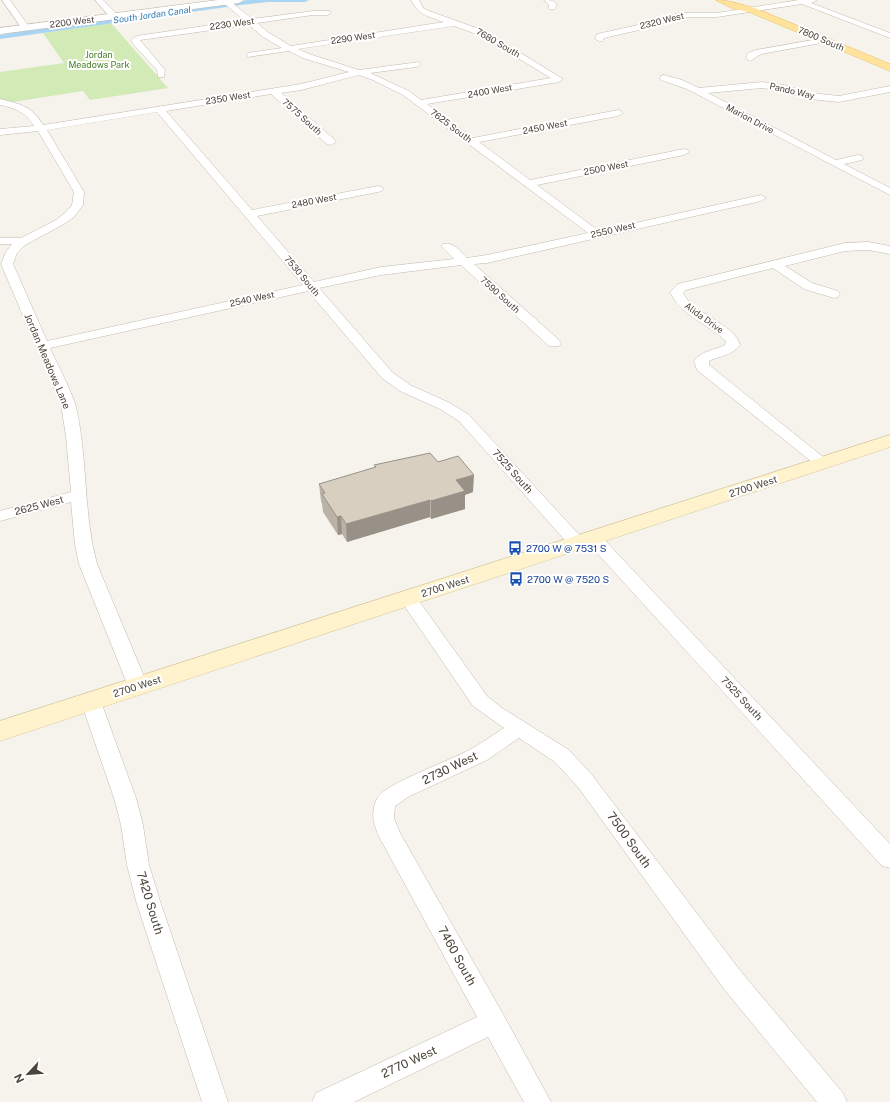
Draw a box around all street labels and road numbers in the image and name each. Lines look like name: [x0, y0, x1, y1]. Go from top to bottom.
street label: 2320 West: [639, 10, 686, 31]
street label: 2200 West: [49, 13, 95, 30]
street label: 2230 West: [209, 15, 255, 32]
street label: 7800 South: [796, 24, 846, 53]
street label: 7680 South: [474, 25, 522, 60]
street label: 2290 West: [330, 29, 376, 46]
street label: Pando Way: [768, 80, 816, 101]
street label: 2400 West: [467, 81, 514, 100]
street label: 2350 West: [205, 88, 252, 106]
street label: 7575 South: [280, 96, 324, 137]
street label: Marion Drive: [724, 101, 776, 136]
street label: 7625 South: [428, 106, 474, 145]
street label: 2450 West: [522, 117, 569, 136]
street label: 2500 West: [583, 158, 630, 177]
street label: 2480 West: [291, 191, 338, 210]
street label: 2550 West: [589, 219, 637, 240]
street label: 7530 South: [282, 253, 323, 298]
street label: 7590 South: [478, 274, 522, 315]
street label: 2540 West: [229, 288, 276, 309]
street label: Alida Drive: [683, 300, 726, 335]
street label: Jordan Meadows Lane: [22, 312, 74, 411]
street label: 7525 South: [490, 447, 536, 496]
street label: 2700 West: [728, 473, 779, 499]
street label: 2625 West: [13, 493, 65, 517]
street label: 2700 West: [420, 573, 471, 599]
street label: 2700 West: [112, 673, 163, 699]
street label: 7525 South: [719, 674, 765, 722]
street label: 2730 West: [420, 748, 480, 787]
street label: 7500 South: [604, 809, 654, 871]
street label: 7420 South: [134, 870, 166, 936]
street label: 7460 South: [435, 924, 479, 988]
street label: 2770 West: [379, 1043, 439, 1081]

